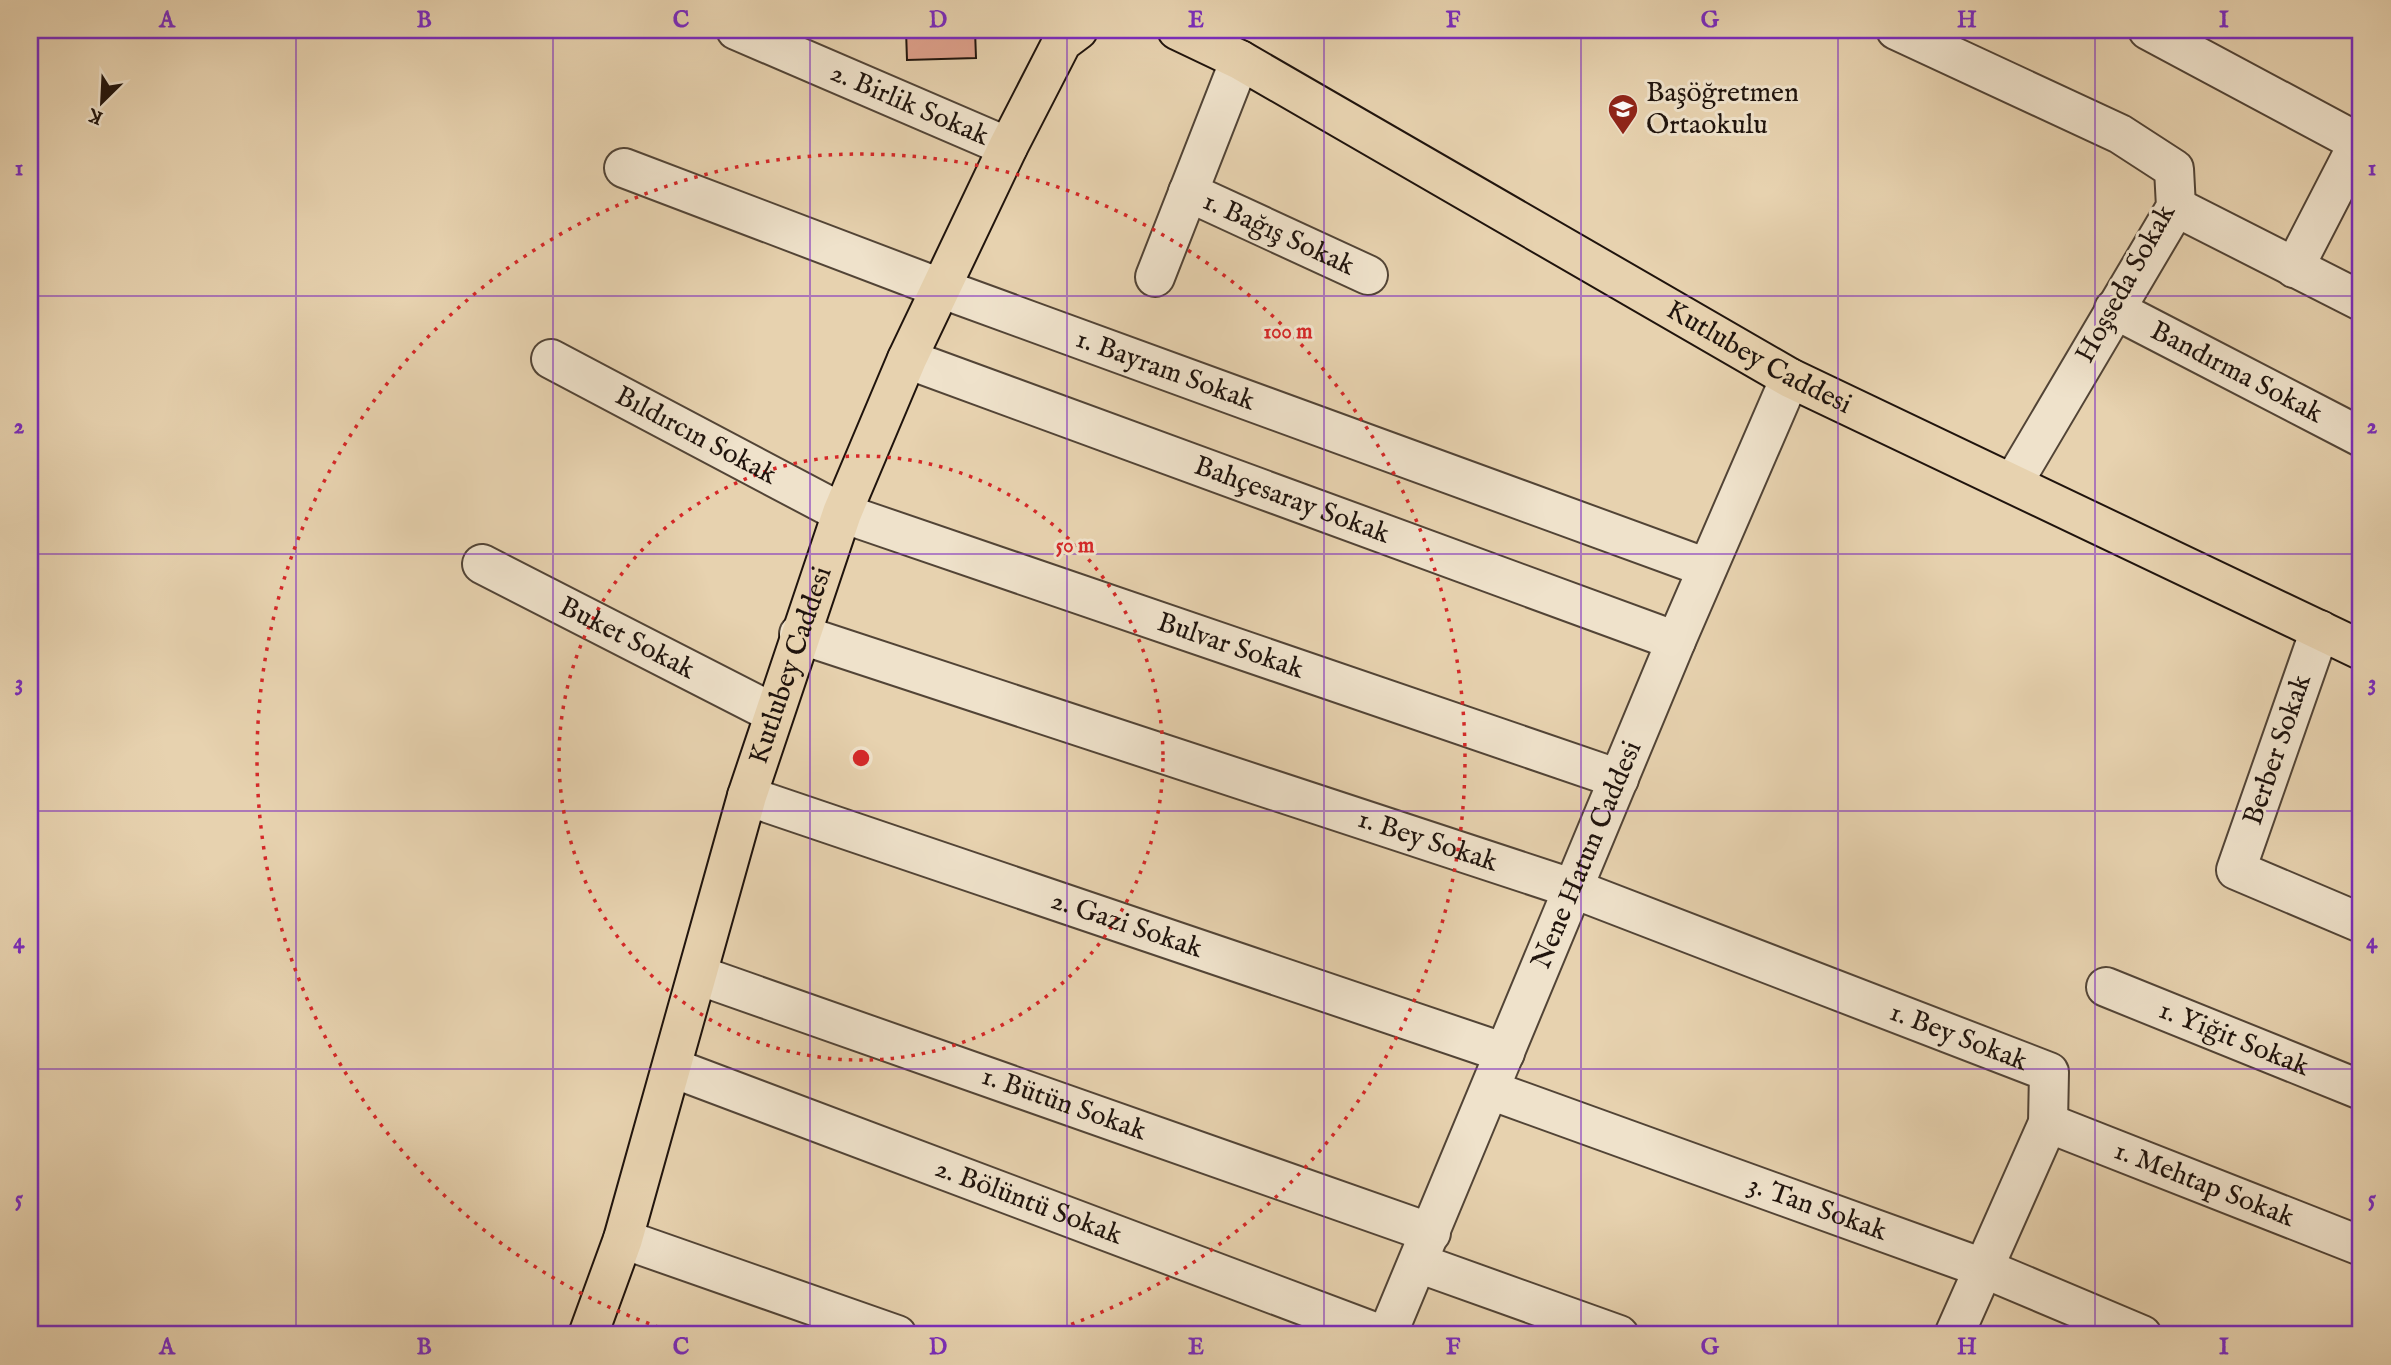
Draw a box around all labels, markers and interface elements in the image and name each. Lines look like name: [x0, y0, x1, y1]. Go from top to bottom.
text: A: [158, 6, 176, 35]
text: B: [416, 6, 432, 35]
text: C: [673, 6, 690, 35]
text: D: [929, 6, 947, 35]
text: E: [1188, 6, 1204, 35]
text: F: [1446, 6, 1461, 35]
text: G: [1701, 6, 1720, 35]
text: H: [1957, 6, 1977, 35]
text: I: [2219, 6, 2229, 35]
street label: 2. Birlik Sokak: [825, 55, 995, 155]
north arrow: [66, 66, 136, 136]
place label: Başöğretmen Ortaokulu: [1646, 76, 1799, 143]
school or university icon: Başöğretmen Ortaokulu: [1606, 92, 1640, 136]
text: K: [84, 101, 107, 129]
text: 1: [15, 154, 23, 183]
text: 1: [2368, 154, 2376, 183]
street label: 1. Bağış Sokak: [1197, 184, 1361, 284]
street label: Hoşseda Sokak: [2068, 198, 2184, 369]
street label: Kutlubey Caddesi: [1660, 293, 1857, 422]
street label: Bandırma Sokak: [2144, 313, 2330, 432]
text: 100 m: [1263, 319, 1313, 346]
street label: 1. Bayram Sokak: [1071, 322, 1261, 419]
street label: Bıldırcın Sokak: [609, 379, 784, 493]
text: 2: [14, 412, 25, 441]
text: 2: [2367, 412, 2378, 441]
street label: Bahçesaray Sokak: [1189, 448, 1396, 552]
text: 50 m: [1056, 533, 1095, 560]
street label: Kutlubey Caddesi: [741, 562, 840, 769]
street label: Buket Sokak: [553, 589, 702, 688]
street label: Bulvar Sokak: [1153, 605, 1309, 688]
text: 3: [15, 669, 23, 698]
street label: Berber Sokak: [2236, 669, 2320, 830]
text: 3: [2368, 669, 2376, 698]
street label: Nene Hatun Caddesi: [1524, 736, 1650, 974]
centre of rings: [849, 746, 873, 770]
street label: 1. Bey Sokak: [1353, 802, 1503, 881]
street label: 2. Gazi Sokak: [1046, 883, 1208, 967]
text: 4: [13, 927, 25, 956]
text: 4: [2366, 927, 2378, 956]
street label: 1. Yiğit Sokak: [2154, 993, 2315, 1085]
street label: 1. Bey Sokak: [1884, 995, 2034, 1080]
street label: 1. Bütün Sokak: [977, 1059, 1152, 1149]
street label: 1. Mehtap Sokak: [2109, 1133, 2301, 1236]
street label: 2. Bölüntü Sokak: [930, 1151, 1128, 1253]
street label: 3. Tan Sokak: [1743, 1167, 1893, 1250]
text: 5: [15, 1185, 24, 1214]
text: 5: [2368, 1185, 2377, 1214]
text: A: [158, 1333, 176, 1362]
text: B: [416, 1333, 432, 1362]
text: C: [673, 1333, 690, 1362]
text: D: [929, 1333, 947, 1362]
text: E: [1188, 1333, 1204, 1362]
text: F: [1446, 1333, 1461, 1362]
text: G: [1701, 1333, 1720, 1362]
text: H: [1957, 1333, 1977, 1362]
text: I: [2219, 1333, 2229, 1362]

